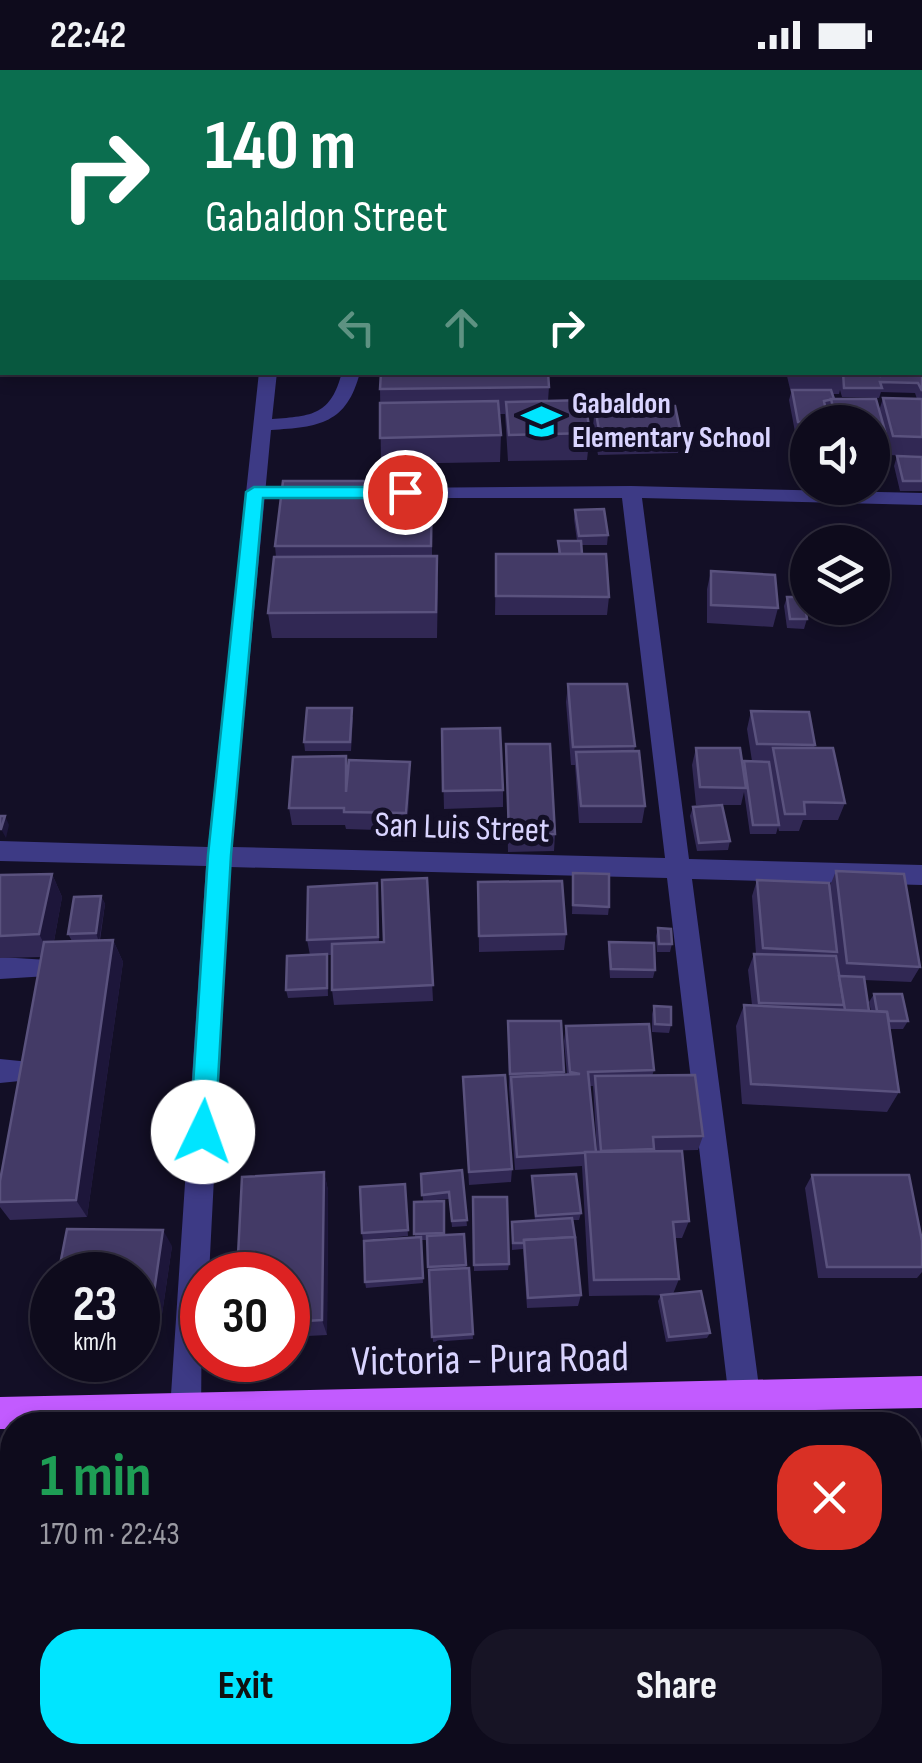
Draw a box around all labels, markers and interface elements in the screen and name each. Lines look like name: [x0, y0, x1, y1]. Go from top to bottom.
text: 22:42: [50, 13, 126, 58]
text: 140 m: [205, 105, 356, 189]
icon: right: [40, 110, 170, 240]
text: Gabaldon Street: [205, 190, 448, 245]
icon: left: [329, 300, 384, 355]
icon: ahead: [434, 300, 489, 355]
icon: right: [539, 300, 594, 355]
place label: Gabaldon Elementary School: [572, 386, 771, 456]
school or university icon: Gabaldon Elementary School: [521, 400, 563, 442]
map controls: [790, 405, 890, 625]
button: sound: [790, 405, 890, 505]
pin: [363, 450, 448, 535]
icon: arrive: [378, 465, 433, 520]
button: layers: [790, 525, 890, 625]
street label: San Luis Street: [374, 803, 550, 853]
position arrow: [151, 1080, 255, 1184]
speed limit sign: 30: [180, 1252, 310, 1382]
text: 23: [73, 1275, 117, 1335]
text: km/h: [73, 1327, 117, 1358]
street label: Victoria - Pura Road: [351, 1332, 629, 1388]
text: 1 min: [40, 1441, 152, 1513]
button: close: [777, 1445, 882, 1550]
text: 170 m · 22:43: [40, 1515, 180, 1554]
button: Exit: [40, 1629, 451, 1744]
button: Share: [471, 1629, 882, 1744]

